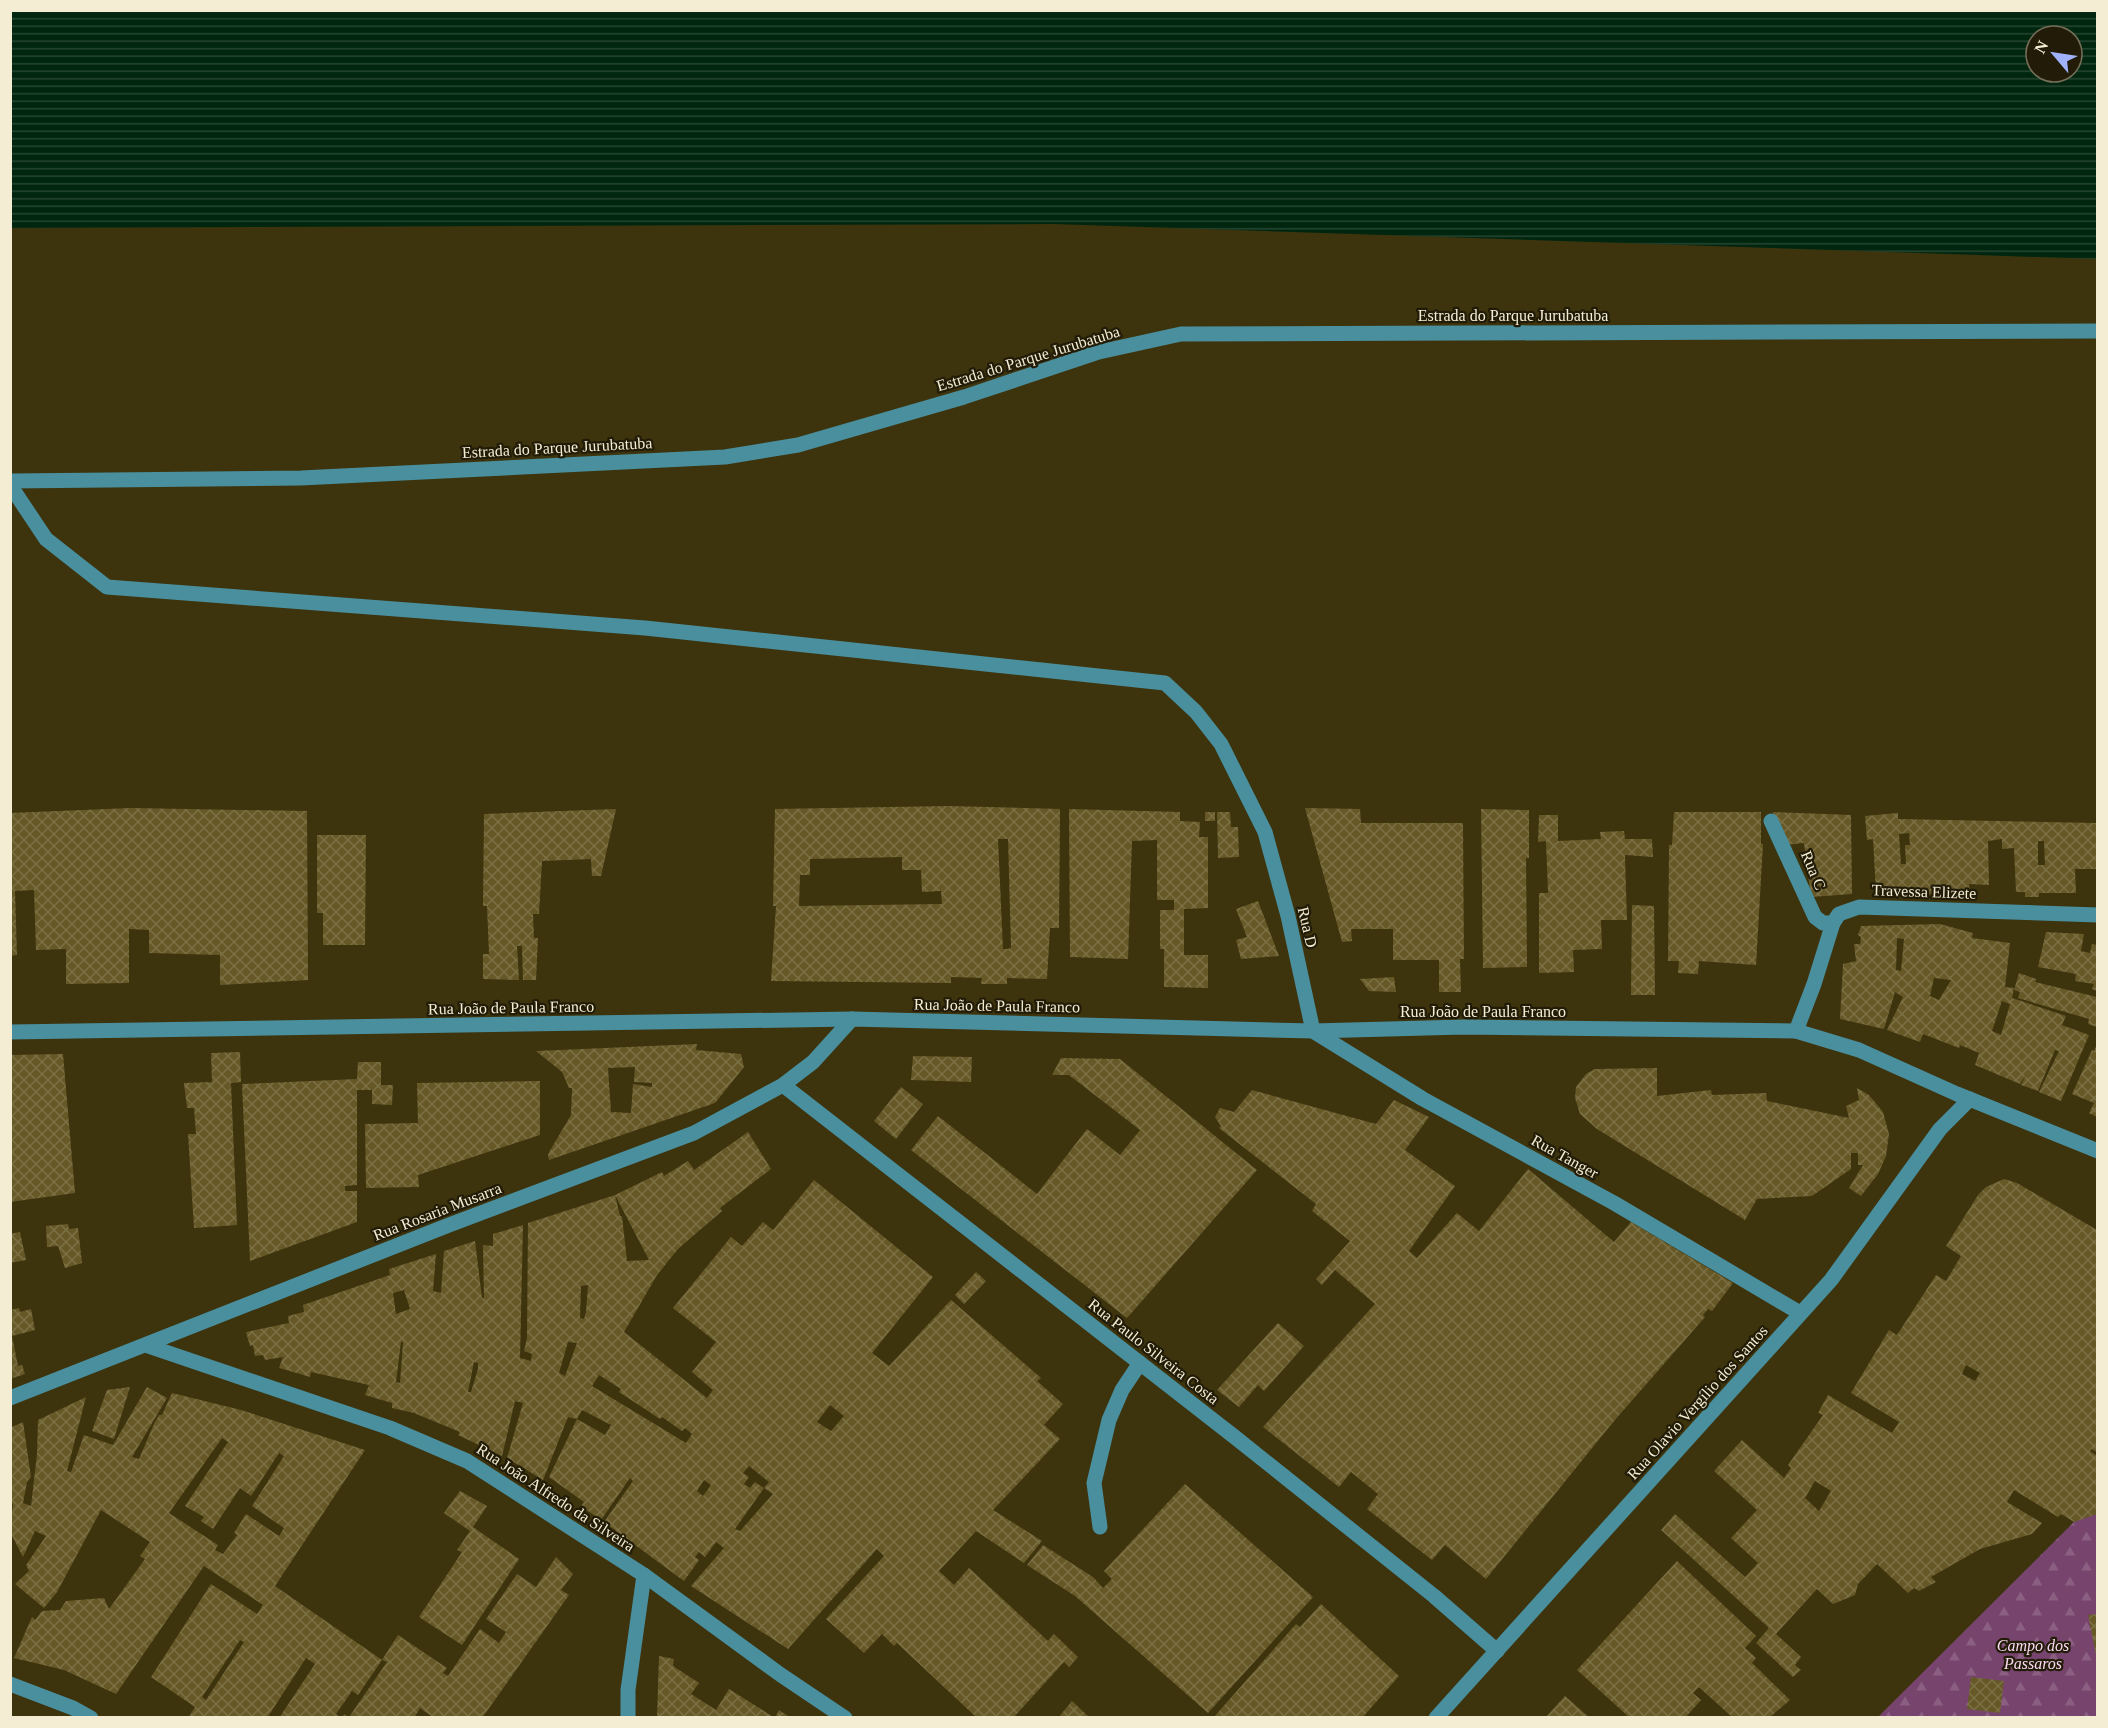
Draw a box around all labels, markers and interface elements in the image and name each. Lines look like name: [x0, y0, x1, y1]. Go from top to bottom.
north arrow: [2024, 24, 2084, 84]
text: N: [2031, 37, 2052, 56]
street label: Estrada do Parque Jurubatuba: [1418, 307, 1608, 325]
street label: Estrada do Parque Jurubatuba: [935, 322, 1122, 395]
street label: Estrada do Parque Jurubatuba: [461, 434, 653, 462]
street label: Rua C: [1798, 848, 1829, 892]
street label: Travessa Elizete: [1871, 881, 1977, 902]
street label: Rua D: [1295, 905, 1320, 949]
street label: Rua João de Paula Franco: [914, 996, 1080, 1015]
street label: Rua João de Paula Franco: [428, 998, 594, 1017]
street label: Rua João de Paula Franco: [1400, 1003, 1566, 1020]
street label: Rua Tanger: [1528, 1131, 1602, 1183]
street label: Rua Rosaria Musarra: [371, 1179, 504, 1244]
street label: Rua Paulo Silveira Costa: [1085, 1295, 1222, 1407]
street label: Rua Olavio Vergílio dos Santos: [1624, 1322, 1772, 1483]
street label: Rua João Alfredo da Silveira: [474, 1440, 638, 1555]
park label: Campo dos Passaros: [1997, 1637, 2069, 1672]

